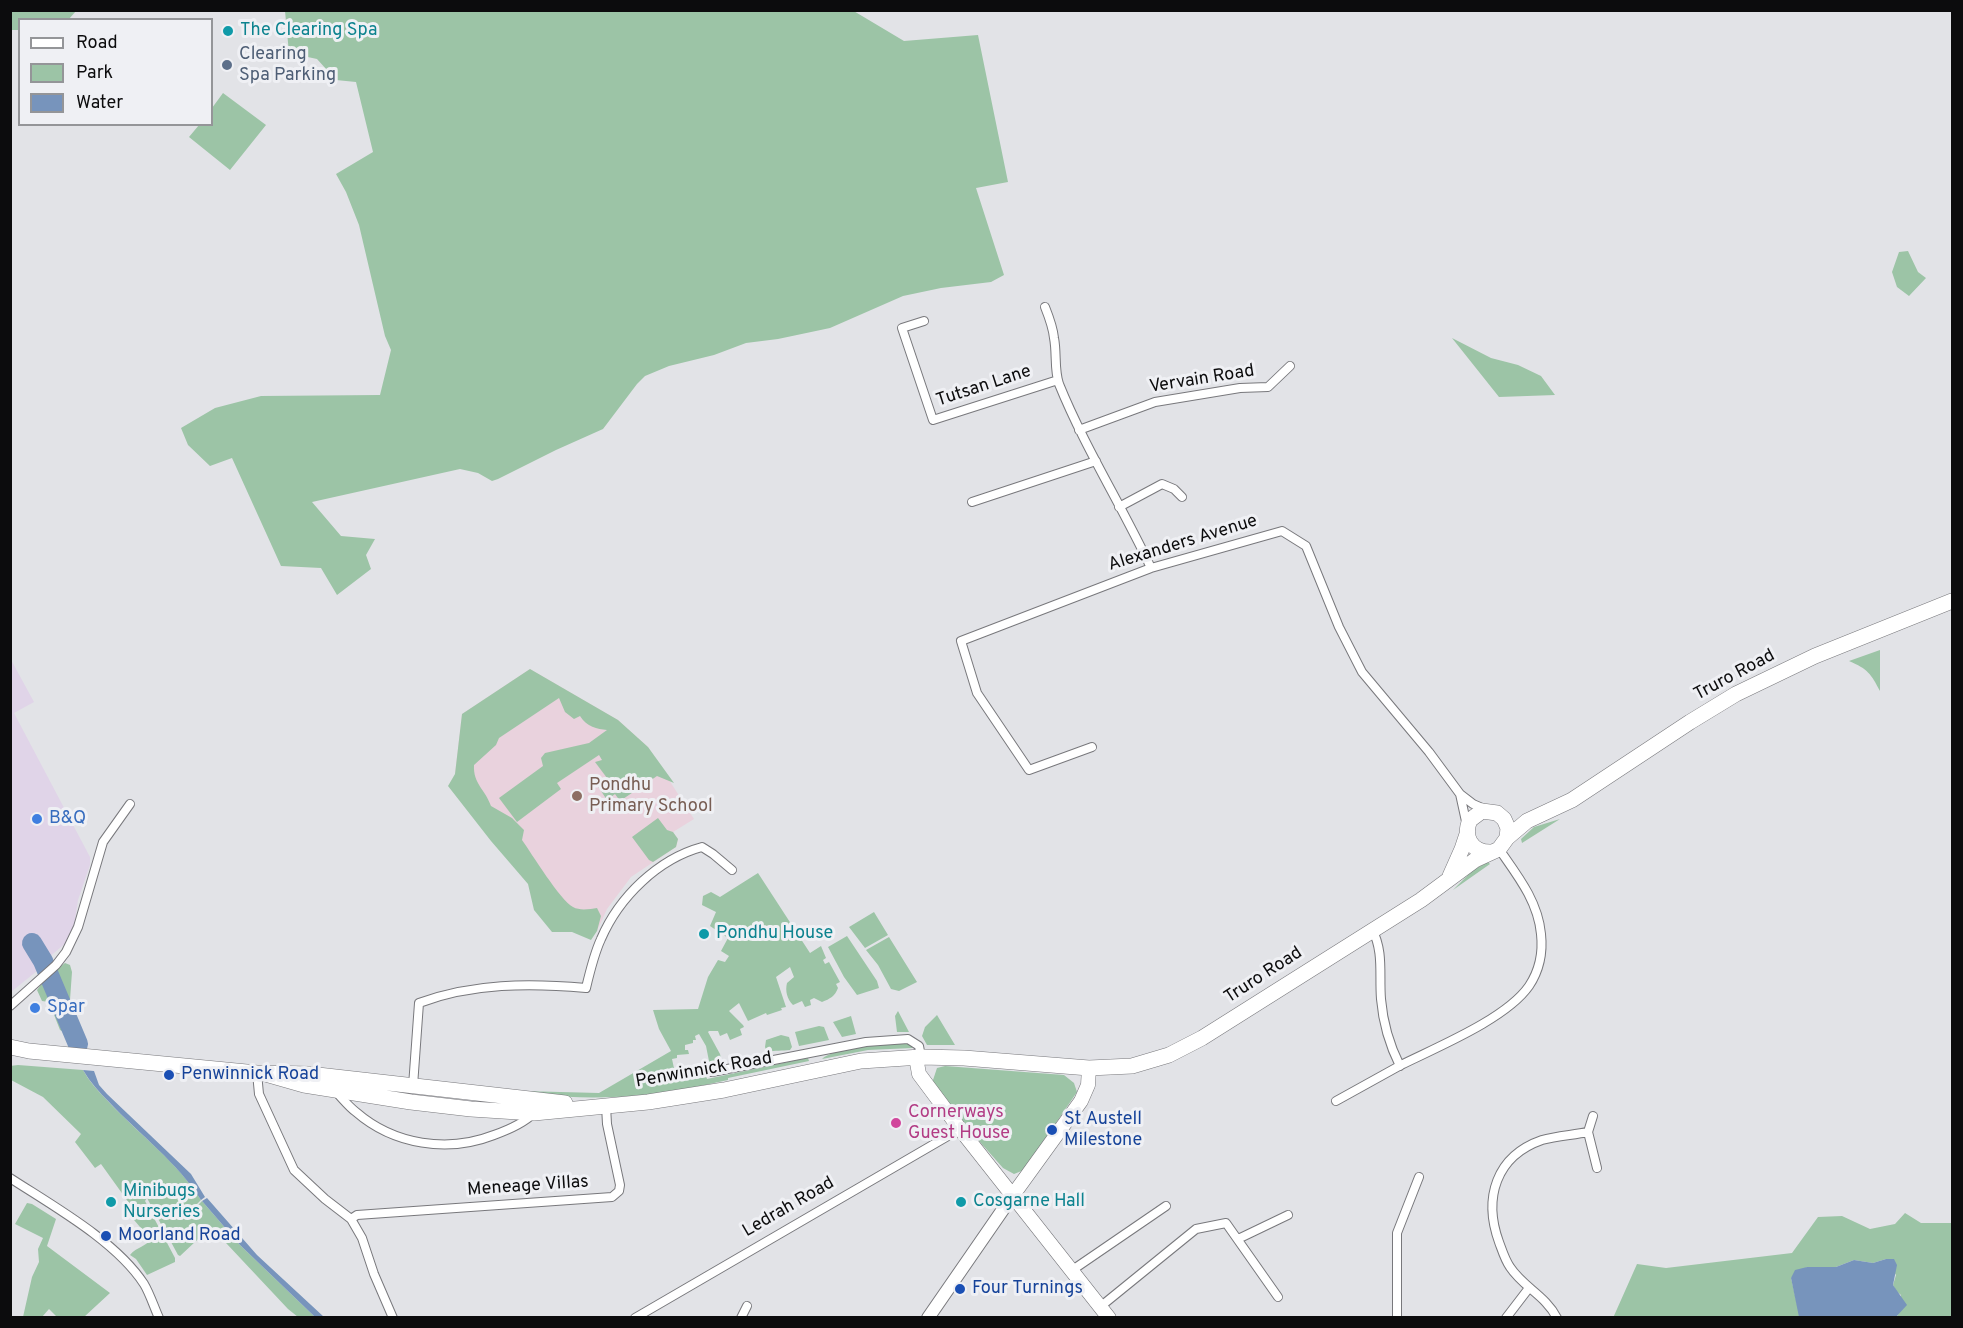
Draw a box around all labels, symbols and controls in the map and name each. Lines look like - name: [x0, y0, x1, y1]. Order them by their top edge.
- legend: [18, 18, 213, 126]
- place label: The Clearing Spa: [240, 20, 377, 42]
- marker: The Clearing Spa: [221, 24, 235, 38]
- text: Road: [76, 32, 118, 55]
- place label: Clearing Spa Parking: [239, 44, 336, 86]
- marker: Clearing Spa Parking: [220, 58, 234, 72]
- text: Park: [76, 62, 113, 85]
- text: Water: [76, 92, 123, 115]
- street label: Tutsan Lane: [934, 361, 1034, 413]
- street label: Vervain Road: [1148, 361, 1256, 399]
- street label: Alexanders Avenue: [1106, 511, 1260, 577]
- street label: Truro Road: [1691, 646, 1779, 706]
- place label: Pondhu Primary School: [589, 775, 713, 818]
- marker: Pondhu Primary School: [570, 789, 584, 803]
- place label: B&Q: [49, 808, 86, 830]
- marker: B&Q: [30, 812, 44, 826]
- place label: Pondhu House: [716, 923, 833, 945]
- marker: Pondhu House: [697, 927, 711, 941]
- street label: Truro Road: [1221, 943, 1307, 1009]
- place label: Spar: [47, 997, 85, 1019]
- marker: Spar: [28, 1001, 42, 1015]
- street label: Penwinnick Road: [634, 1048, 774, 1094]
- place label: Penwinnick Road: [181, 1064, 319, 1086]
- marker: Penwinnick Road: [162, 1068, 176, 1082]
- place label: Cornerways Guest House: [908, 1102, 1010, 1144]
- place label: St Austell Milestone: [1064, 1109, 1142, 1152]
- marker: Cornerways Guest House: [889, 1116, 903, 1130]
- marker: St Austell Milestone: [1045, 1123, 1059, 1137]
- street label: Meneage Villas: [467, 1172, 589, 1202]
- street label: Ledrah Road: [739, 1173, 839, 1243]
- place label: Minibugs Nurseries: [123, 1181, 200, 1224]
- place label: Cosgarne Hall: [973, 1191, 1085, 1213]
- marker: Minibugs Nurseries: [104, 1195, 118, 1209]
- marker: Cosgarne Hall: [954, 1195, 968, 1209]
- place label: Moorland Road: [118, 1225, 241, 1247]
- marker: Moorland Road: [99, 1229, 113, 1243]
- place label: Four Turnings: [972, 1278, 1083, 1300]
- marker: Four Turnings: [953, 1282, 967, 1296]

